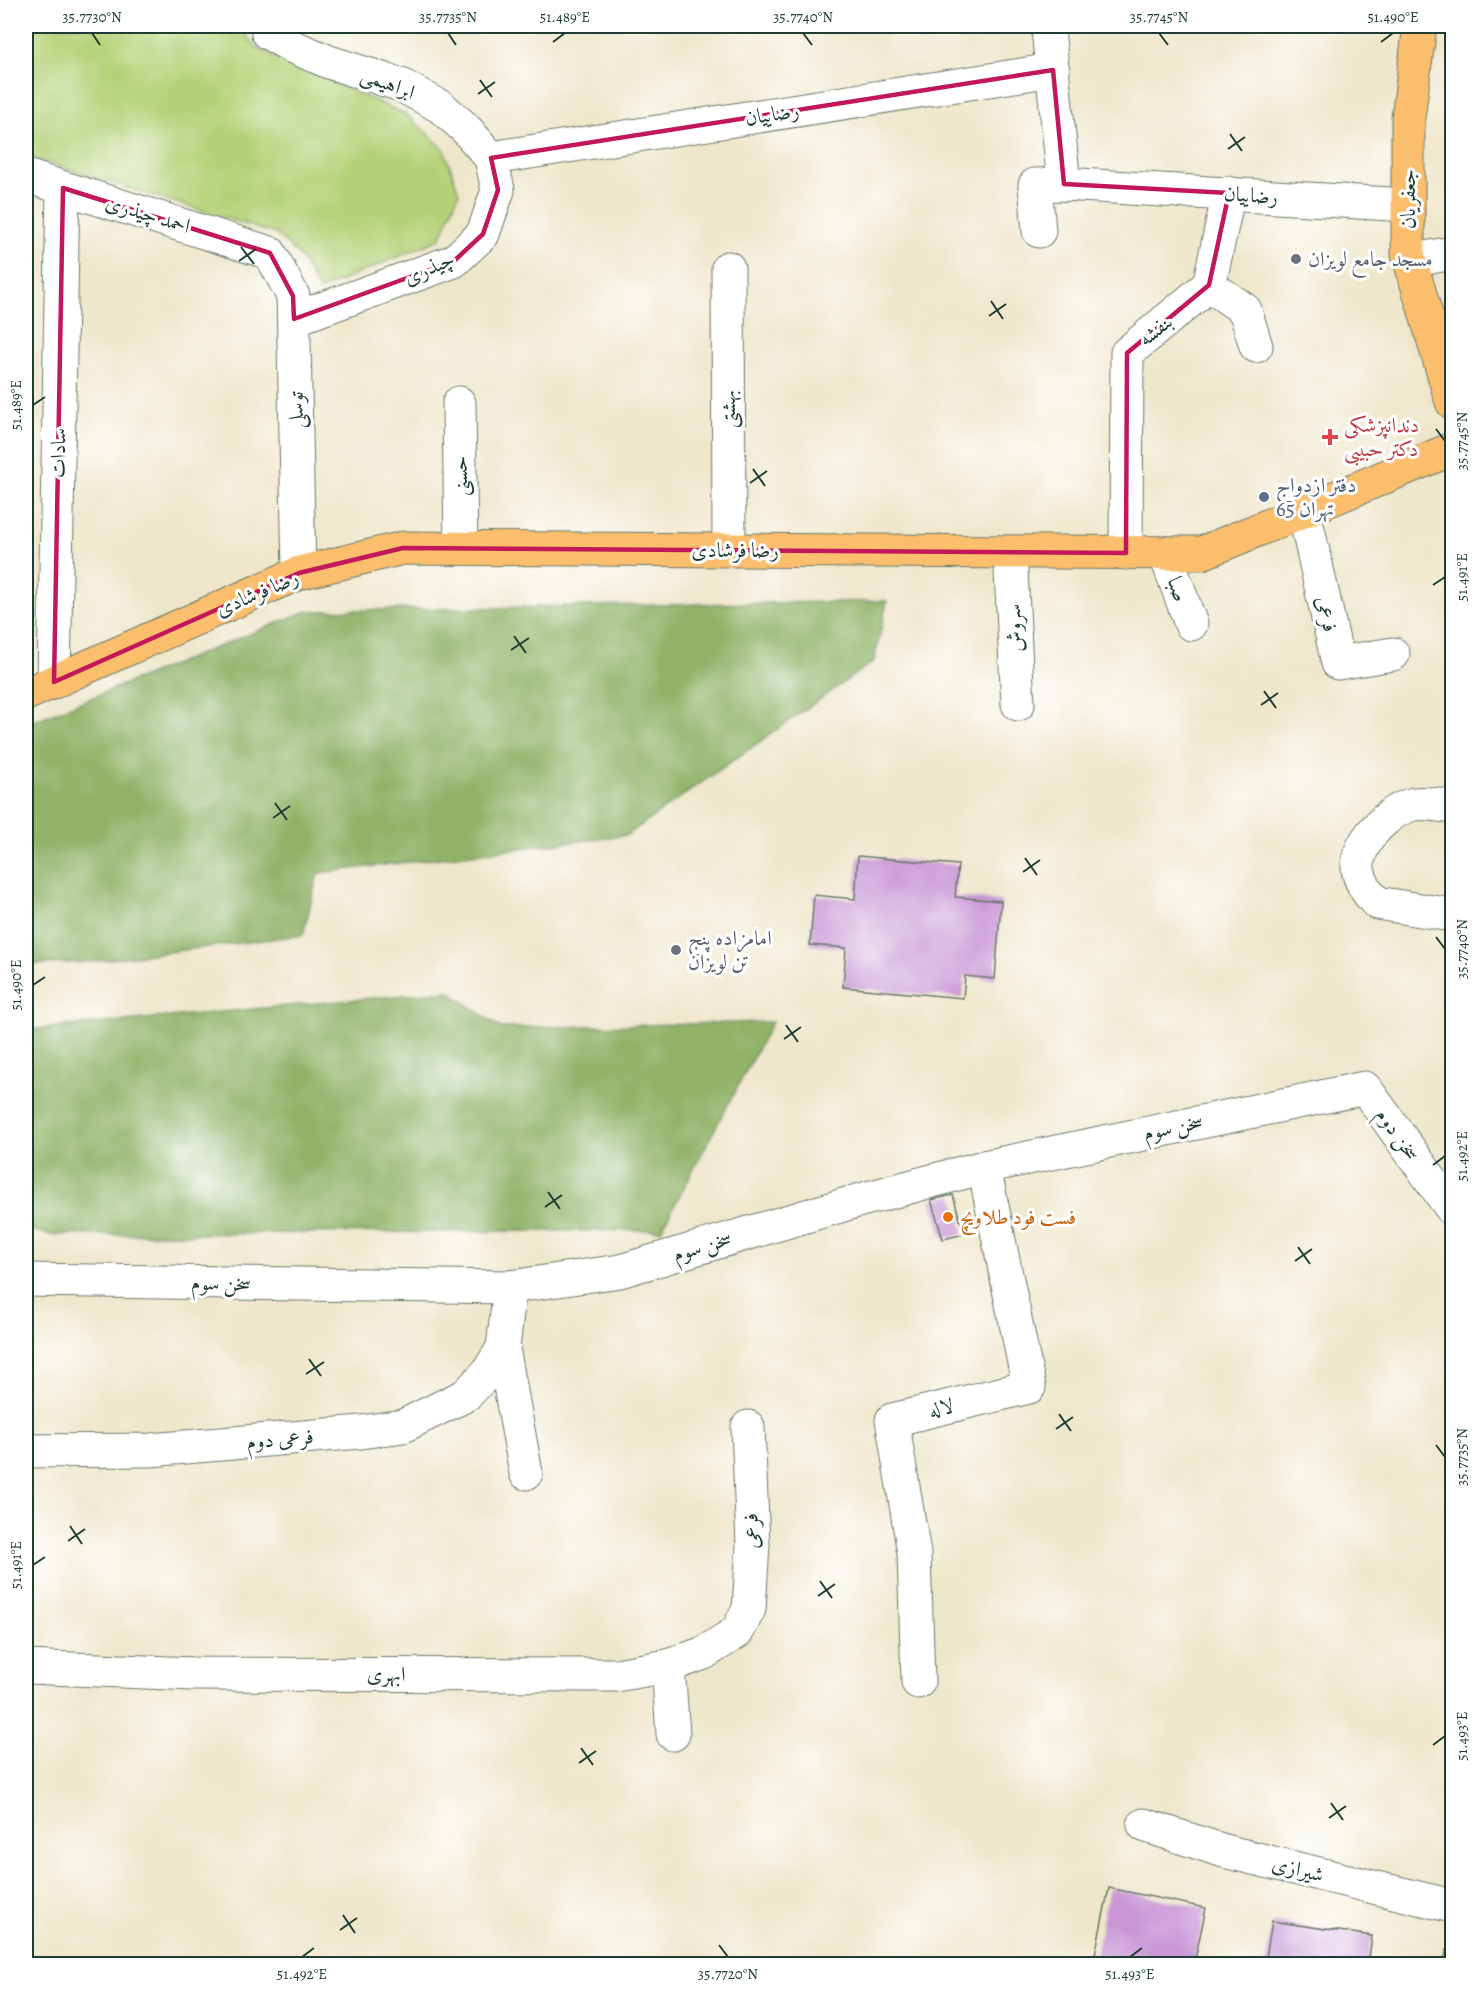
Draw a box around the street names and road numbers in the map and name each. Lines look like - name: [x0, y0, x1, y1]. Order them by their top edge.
- street label: ابراهیمی: [357, 60, 419, 106]
- street label: رضاییان: [743, 96, 801, 132]
- street label: جعفریان: [1394, 169, 1422, 229]
- street label: رضاییان: [1223, 179, 1279, 211]
- street label: احمد چیذری: [102, 188, 194, 240]
- street label: چیذری: [399, 244, 459, 292]
- street label: بنفشه: [1132, 308, 1178, 352]
- street label: توسلی: [282, 390, 312, 429]
- street label: بهشتی: [714, 390, 743, 428]
- street label: سادات: [44, 428, 72, 478]
- street label: حسنی: [446, 455, 475, 497]
- street label: رضا فرشادی: [691, 536, 779, 564]
- street label: رضا فرشادی: [211, 563, 303, 623]
- street label: صبا: [1161, 573, 1195, 605]
- street label: فرعی: [1309, 593, 1345, 635]
- street label: سروش: [999, 603, 1029, 653]
- street label: سخن دوم: [1366, 1102, 1427, 1168]
- street label: سخن سوم: [1141, 1107, 1206, 1151]
- street label: سخن سوم: [669, 1224, 736, 1272]
- street label: سخن سوم: [190, 1268, 251, 1302]
- street label: لاله: [926, 1391, 956, 1425]
- street label: فرعی دوم: [245, 1422, 315, 1460]
- street label: فرعی: [736, 1513, 766, 1549]
- street label: ابهری: [367, 1660, 405, 1688]
- street label: شیرازی: [1269, 1849, 1327, 1889]

